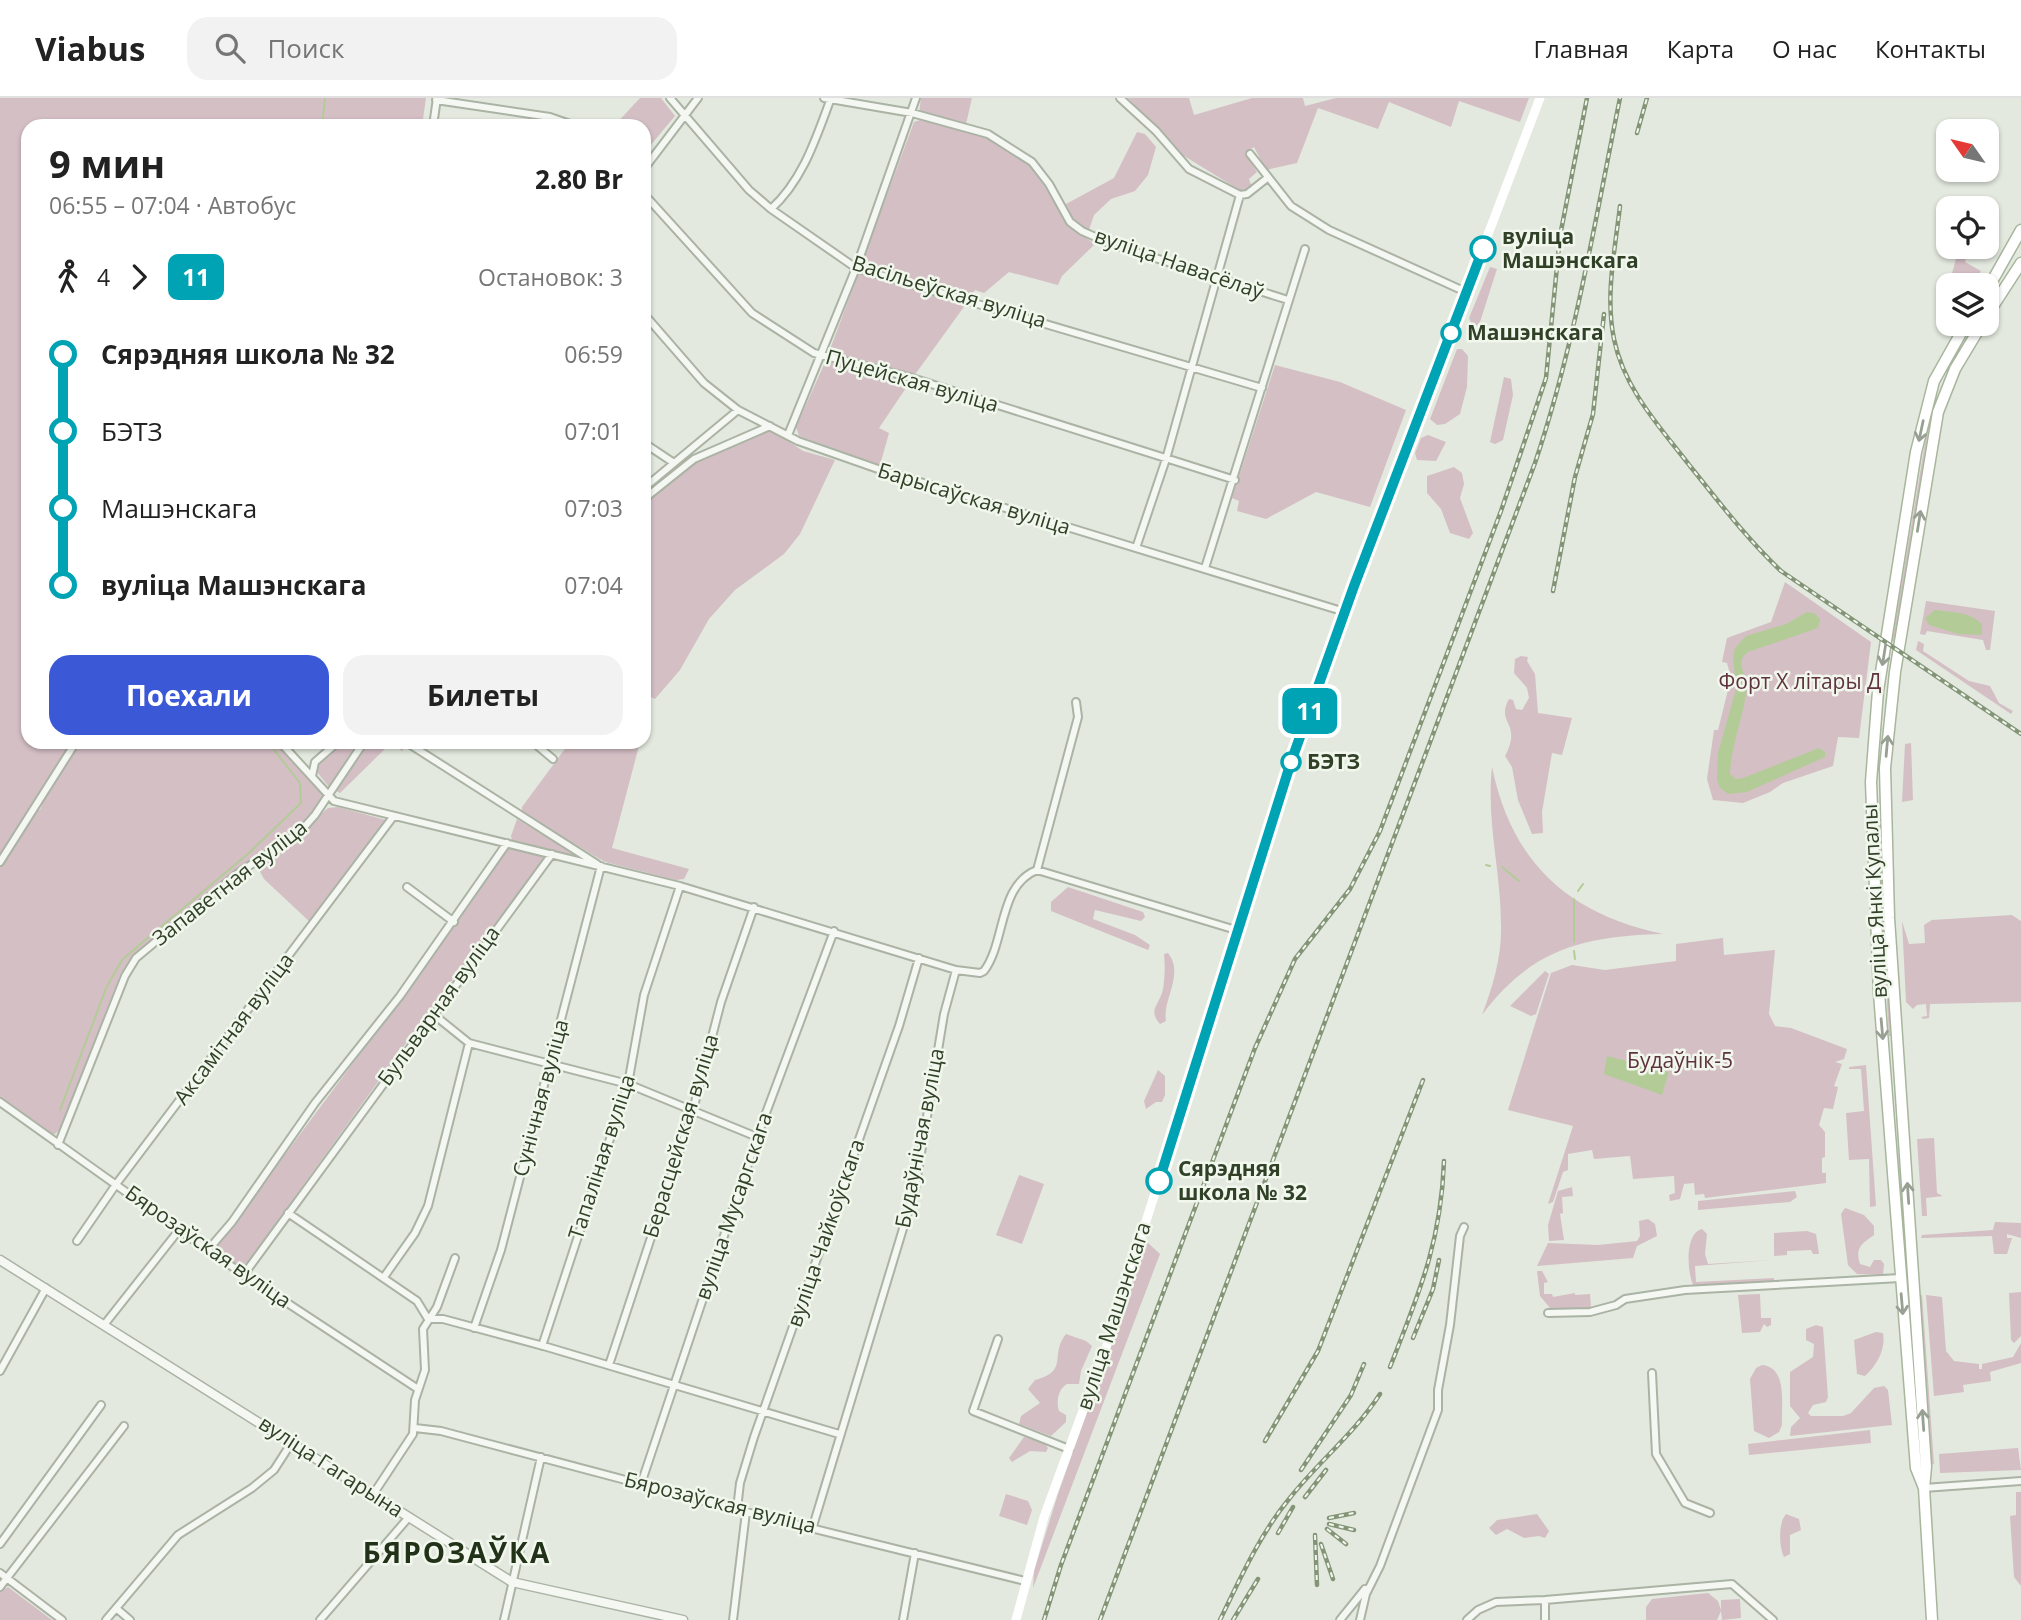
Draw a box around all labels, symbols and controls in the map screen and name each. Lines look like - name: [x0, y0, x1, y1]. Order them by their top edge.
- search box: [187, 17, 677, 80]
- text: Viabus: [35, 26, 145, 71]
- icon: search: [211, 29, 249, 67]
- text: Поиск: [267, 30, 344, 66]
- text: Главная: [1534, 32, 1629, 65]
- text: Карта: [1667, 32, 1734, 65]
- text: О нас: [1772, 32, 1837, 65]
- text: Контакты: [1875, 32, 1986, 65]
- north arrow: [1936, 119, 1998, 182]
- map controls: [1936, 119, 1999, 336]
- text: 9 мин: [49, 137, 165, 189]
- text: 2.80 Br: [535, 161, 623, 197]
- text: 06:55 – 07:04 · Автобус: [49, 189, 296, 221]
- button: locate: [1936, 196, 1999, 259]
- street label: вуліца Навасёлаў: [1091, 221, 1268, 305]
- place label: вуліца Машэнскага: [1502, 222, 1639, 274]
- marker: вуліца Машэнскага: [1470, 236, 1496, 262]
- street label: Васільеўская вуліца: [849, 248, 1050, 334]
- icon: walk: [49, 258, 87, 296]
- icon: forward: [120, 258, 158, 296]
- text: 11: [182, 260, 210, 293]
- text: 4: [97, 261, 110, 293]
- text: Остановок: 3: [478, 261, 623, 293]
- button: layers: [1936, 273, 1999, 336]
- place label: Машэнскага: [1467, 318, 1604, 346]
- marker: Машэнскага: [1441, 323, 1461, 343]
- text: Сярэдняя школа № 32: [101, 336, 395, 372]
- text: 06:59: [564, 338, 623, 370]
- street label: Пуцейская вуліца: [823, 342, 1002, 418]
- text: БЭТЗ: [101, 413, 163, 449]
- text: 07:01: [564, 415, 623, 447]
- one-way arrow: [1913, 419, 1927, 442]
- street label: Барысаўская вуліца: [875, 455, 1074, 541]
- text: Машэнскага: [101, 490, 257, 526]
- text: 07:03: [564, 492, 623, 524]
- one-way arrow: [1913, 510, 1926, 533]
- text: вуліца Машэнскага: [101, 567, 366, 603]
- text: 07:04: [564, 569, 623, 601]
- one-way arrow: [1877, 643, 1890, 666]
- button: Поехали: [49, 655, 329, 735]
- button: Билеты: [343, 655, 623, 735]
- park label: Форт X літары Д: [1719, 667, 1881, 695]
- line badge: 11: [1278, 688, 1342, 734]
- text: 11: [1296, 694, 1324, 727]
- one-way arrow: [1881, 735, 1894, 758]
- place label: БЭТЗ: [1307, 747, 1360, 775]
- marker: БЭТЗ: [1281, 752, 1301, 772]
- street label: вуліца Янкі Купалы: [1855, 803, 1893, 999]
- street label: Запаветная вуліца: [146, 813, 313, 951]
- street label: Бульварная вуліца: [371, 920, 506, 1091]
- street label: Аксамітная вуліца: [167, 947, 300, 1110]
- street label: Сунічная вуліца: [506, 1016, 575, 1180]
- one-way arrow: [1876, 1017, 1889, 1039]
- street label: Берасцейская вуліца: [636, 1030, 724, 1241]
- street label: Будаўнічая вуліца: [888, 1046, 950, 1230]
- park label: Будаўнік-5: [1627, 1046, 1733, 1074]
- street label: Тапаліная вуліца: [561, 1071, 641, 1243]
- street label: вуліца Мусаргскага: [688, 1108, 778, 1303]
- street label: вуліца Чайкоўскага: [780, 1135, 870, 1330]
- place label: Сярэдняя школа № 32: [1178, 1154, 1307, 1206]
- marker: Сярэдняя школа № 32: [1146, 1168, 1172, 1194]
- street label: Бярозаўская вуліца: [120, 1178, 297, 1314]
- one-way arrow: [1901, 1182, 1914, 1205]
- street label: вуліца Машэнскага: [1069, 1218, 1157, 1413]
- one-way arrow: [1896, 1293, 1909, 1315]
- street label: вуліца Гагарына: [254, 1409, 409, 1523]
- one-way arrow: [1916, 1409, 1929, 1432]
- street label: Бярозаўская вуліца: [621, 1465, 819, 1539]
- district label: БЯРОЗАЎКА: [363, 1533, 551, 1571]

